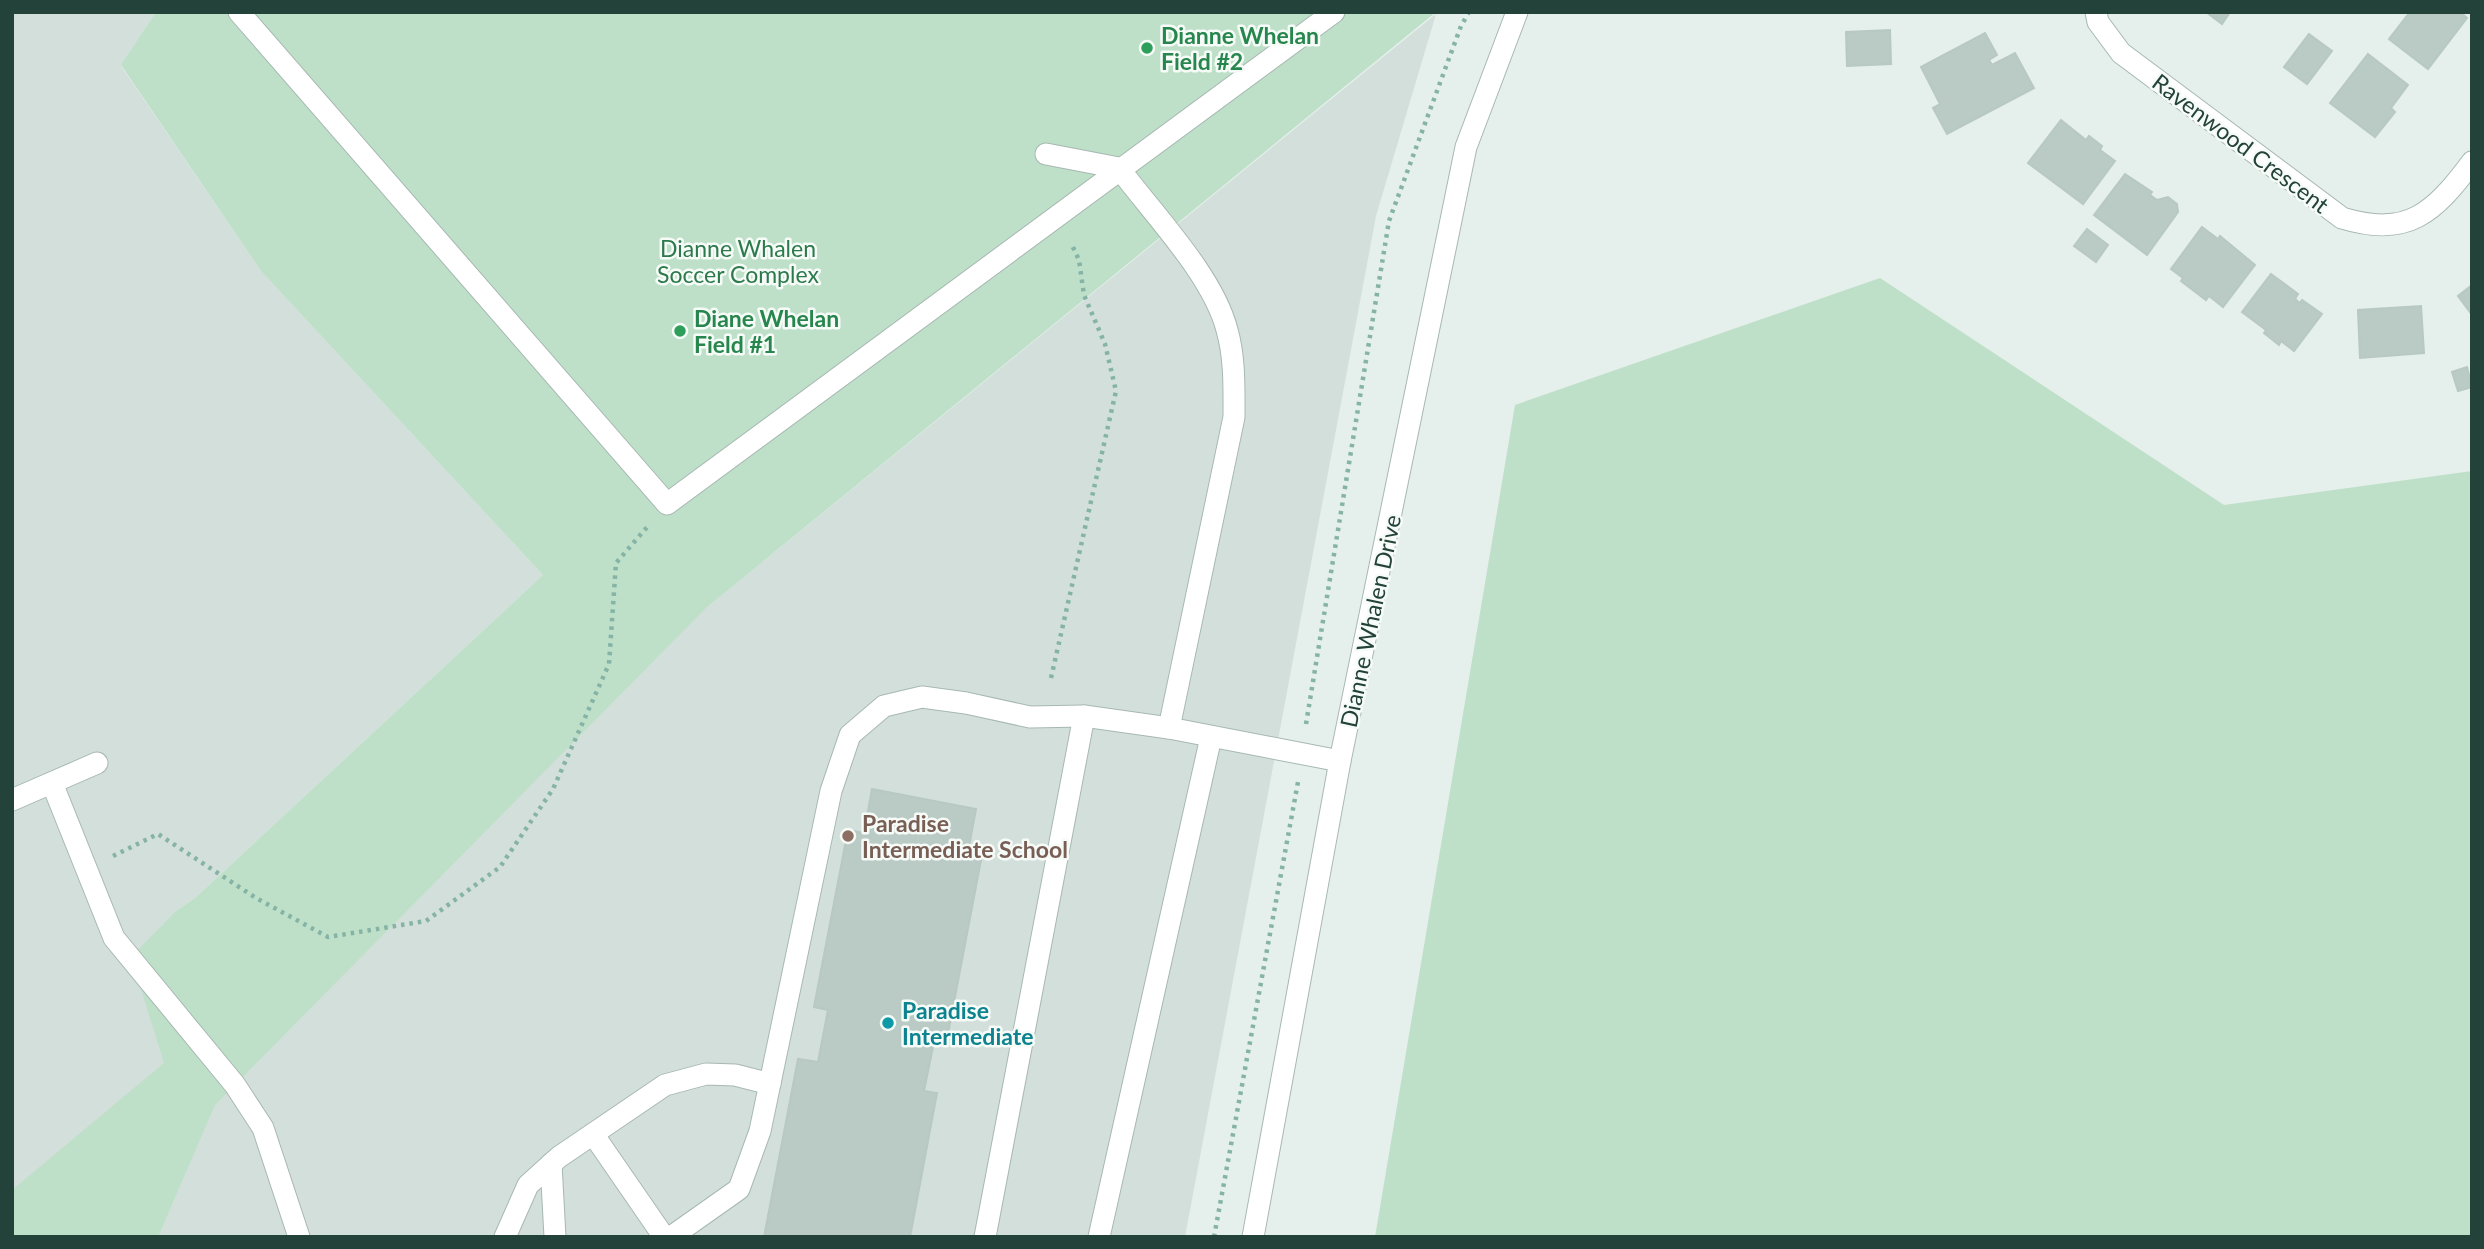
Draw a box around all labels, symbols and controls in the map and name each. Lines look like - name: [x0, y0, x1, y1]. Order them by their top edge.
- place label: Dianne Whelan Field #2: [1161, 21, 1319, 75]
- marker: Dianne Whelan Field #2: [1139, 40, 1155, 56]
- street label: Ravenwood Crescent: [2147, 67, 2335, 219]
- park label: Dianne Whalen Soccer Complex: [657, 234, 819, 288]
- place label: Diane Whelan Field #1: [694, 304, 839, 358]
- marker: Diane Whelan Field #1: [672, 323, 688, 339]
- street label: Dianne Whalen Drive: [1334, 512, 1406, 730]
- place label: Paradise Intermediate School: [862, 809, 1068, 863]
- marker: Paradise Intermediate School: [840, 828, 856, 844]
- place label: Paradise Intermediate: [902, 996, 1033, 1050]
- marker: Paradise Intermediate: [880, 1015, 896, 1031]

